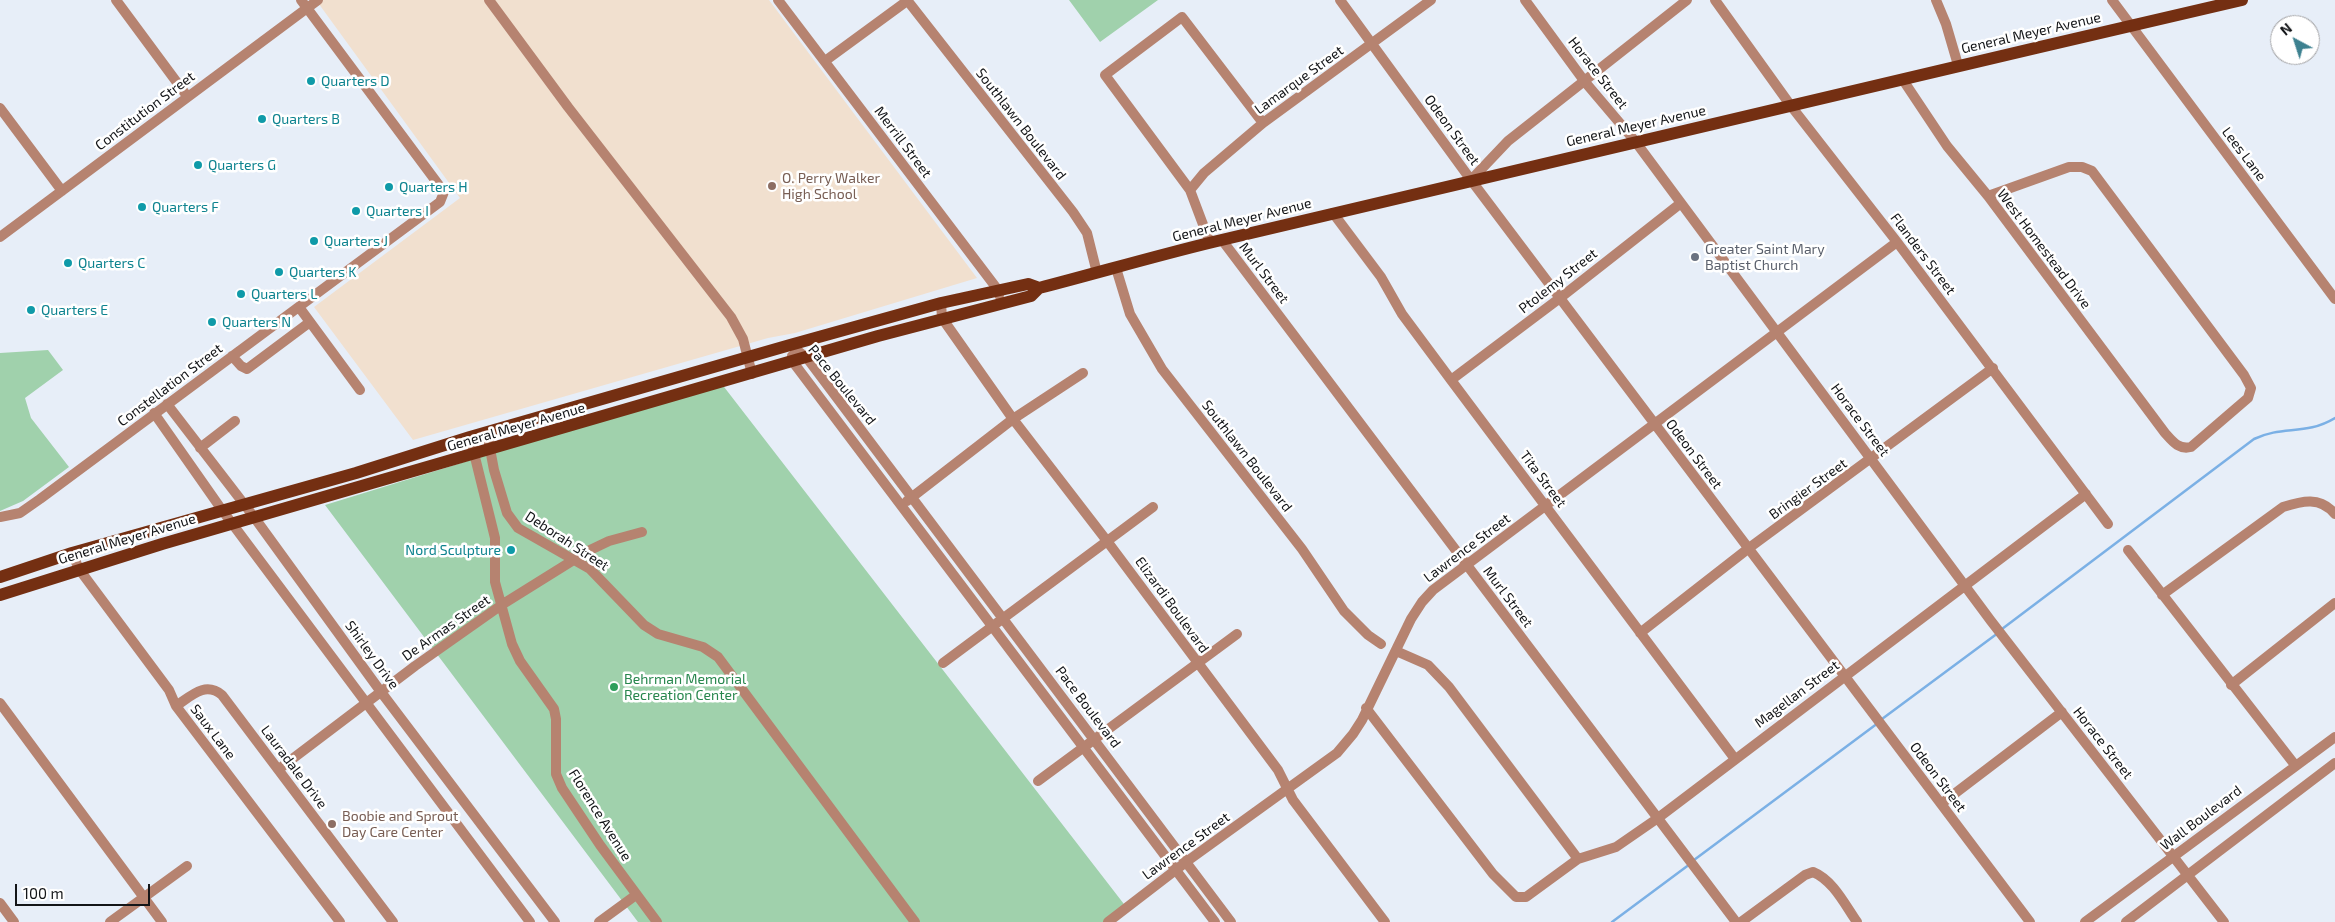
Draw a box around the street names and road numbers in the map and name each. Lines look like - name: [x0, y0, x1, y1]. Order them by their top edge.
- street label: General Meyer Avenue: [1960, 9, 2102, 57]
- street label: Horace Street: [1565, 34, 1631, 112]
- street label: Lamarque Street: [1251, 42, 1347, 118]
- street label: Southlawn Boulevard: [972, 65, 1070, 183]
- street label: Constitution Street: [92, 68, 198, 154]
- street label: Odeon Street: [1421, 91, 1483, 169]
- street label: General Meyer Avenue: [1565, 102, 1707, 150]
- street label: Merrill Street: [871, 103, 935, 181]
- street label: Lees Lane: [2218, 124, 2270, 184]
- street label: West Homestead Drive: [1994, 186, 2094, 312]
- street label: General Meyer Avenue: [1171, 195, 1313, 245]
- street label: Flanders Street: [1887, 210, 1959, 298]
- street label: Murl Street: [1236, 239, 1292, 307]
- street label: Ptolemy Street: [1515, 245, 1601, 317]
- street label: Constellation Street: [114, 340, 226, 430]
- street label: Pace Boulevard: [805, 342, 879, 428]
- street label: Horace Street: [1827, 380, 1893, 460]
- street label: Southlawn Boulevard: [1198, 397, 1296, 515]
- street label: General Meyer Avenue: [445, 399, 587, 455]
- street label: Odeon Street: [1662, 416, 1726, 492]
- street label: Tita Street: [1516, 447, 1570, 511]
- street label: Bringier Street: [1766, 455, 1850, 523]
- street label: Deborah Street: [522, 508, 612, 574]
- street label: General Meyer Avenue: [56, 510, 198, 568]
- street label: Lawrence Street: [1421, 510, 1513, 586]
- street label: Elizardi Boulevard: [1131, 553, 1213, 657]
- street label: Murl Street: [1480, 563, 1536, 631]
- street label: De Armas Street: [399, 591, 493, 665]
- street label: Shirley Drive: [342, 618, 402, 692]
- street label: Magellan Street: [1751, 657, 1843, 731]
- street label: Pace Boulevard: [1052, 663, 1124, 751]
- street label: Saux Lane: [187, 701, 239, 763]
- street label: Horace Street: [2070, 704, 2136, 782]
- street label: Lauradale Drive: [257, 722, 331, 812]
- street label: Odeon Street: [1906, 739, 1970, 815]
- street label: Florence Avenue: [565, 766, 635, 864]
- street label: Wall Boulevard: [2157, 782, 2245, 854]
- street label: Lawrence Street: [1139, 809, 1233, 883]

